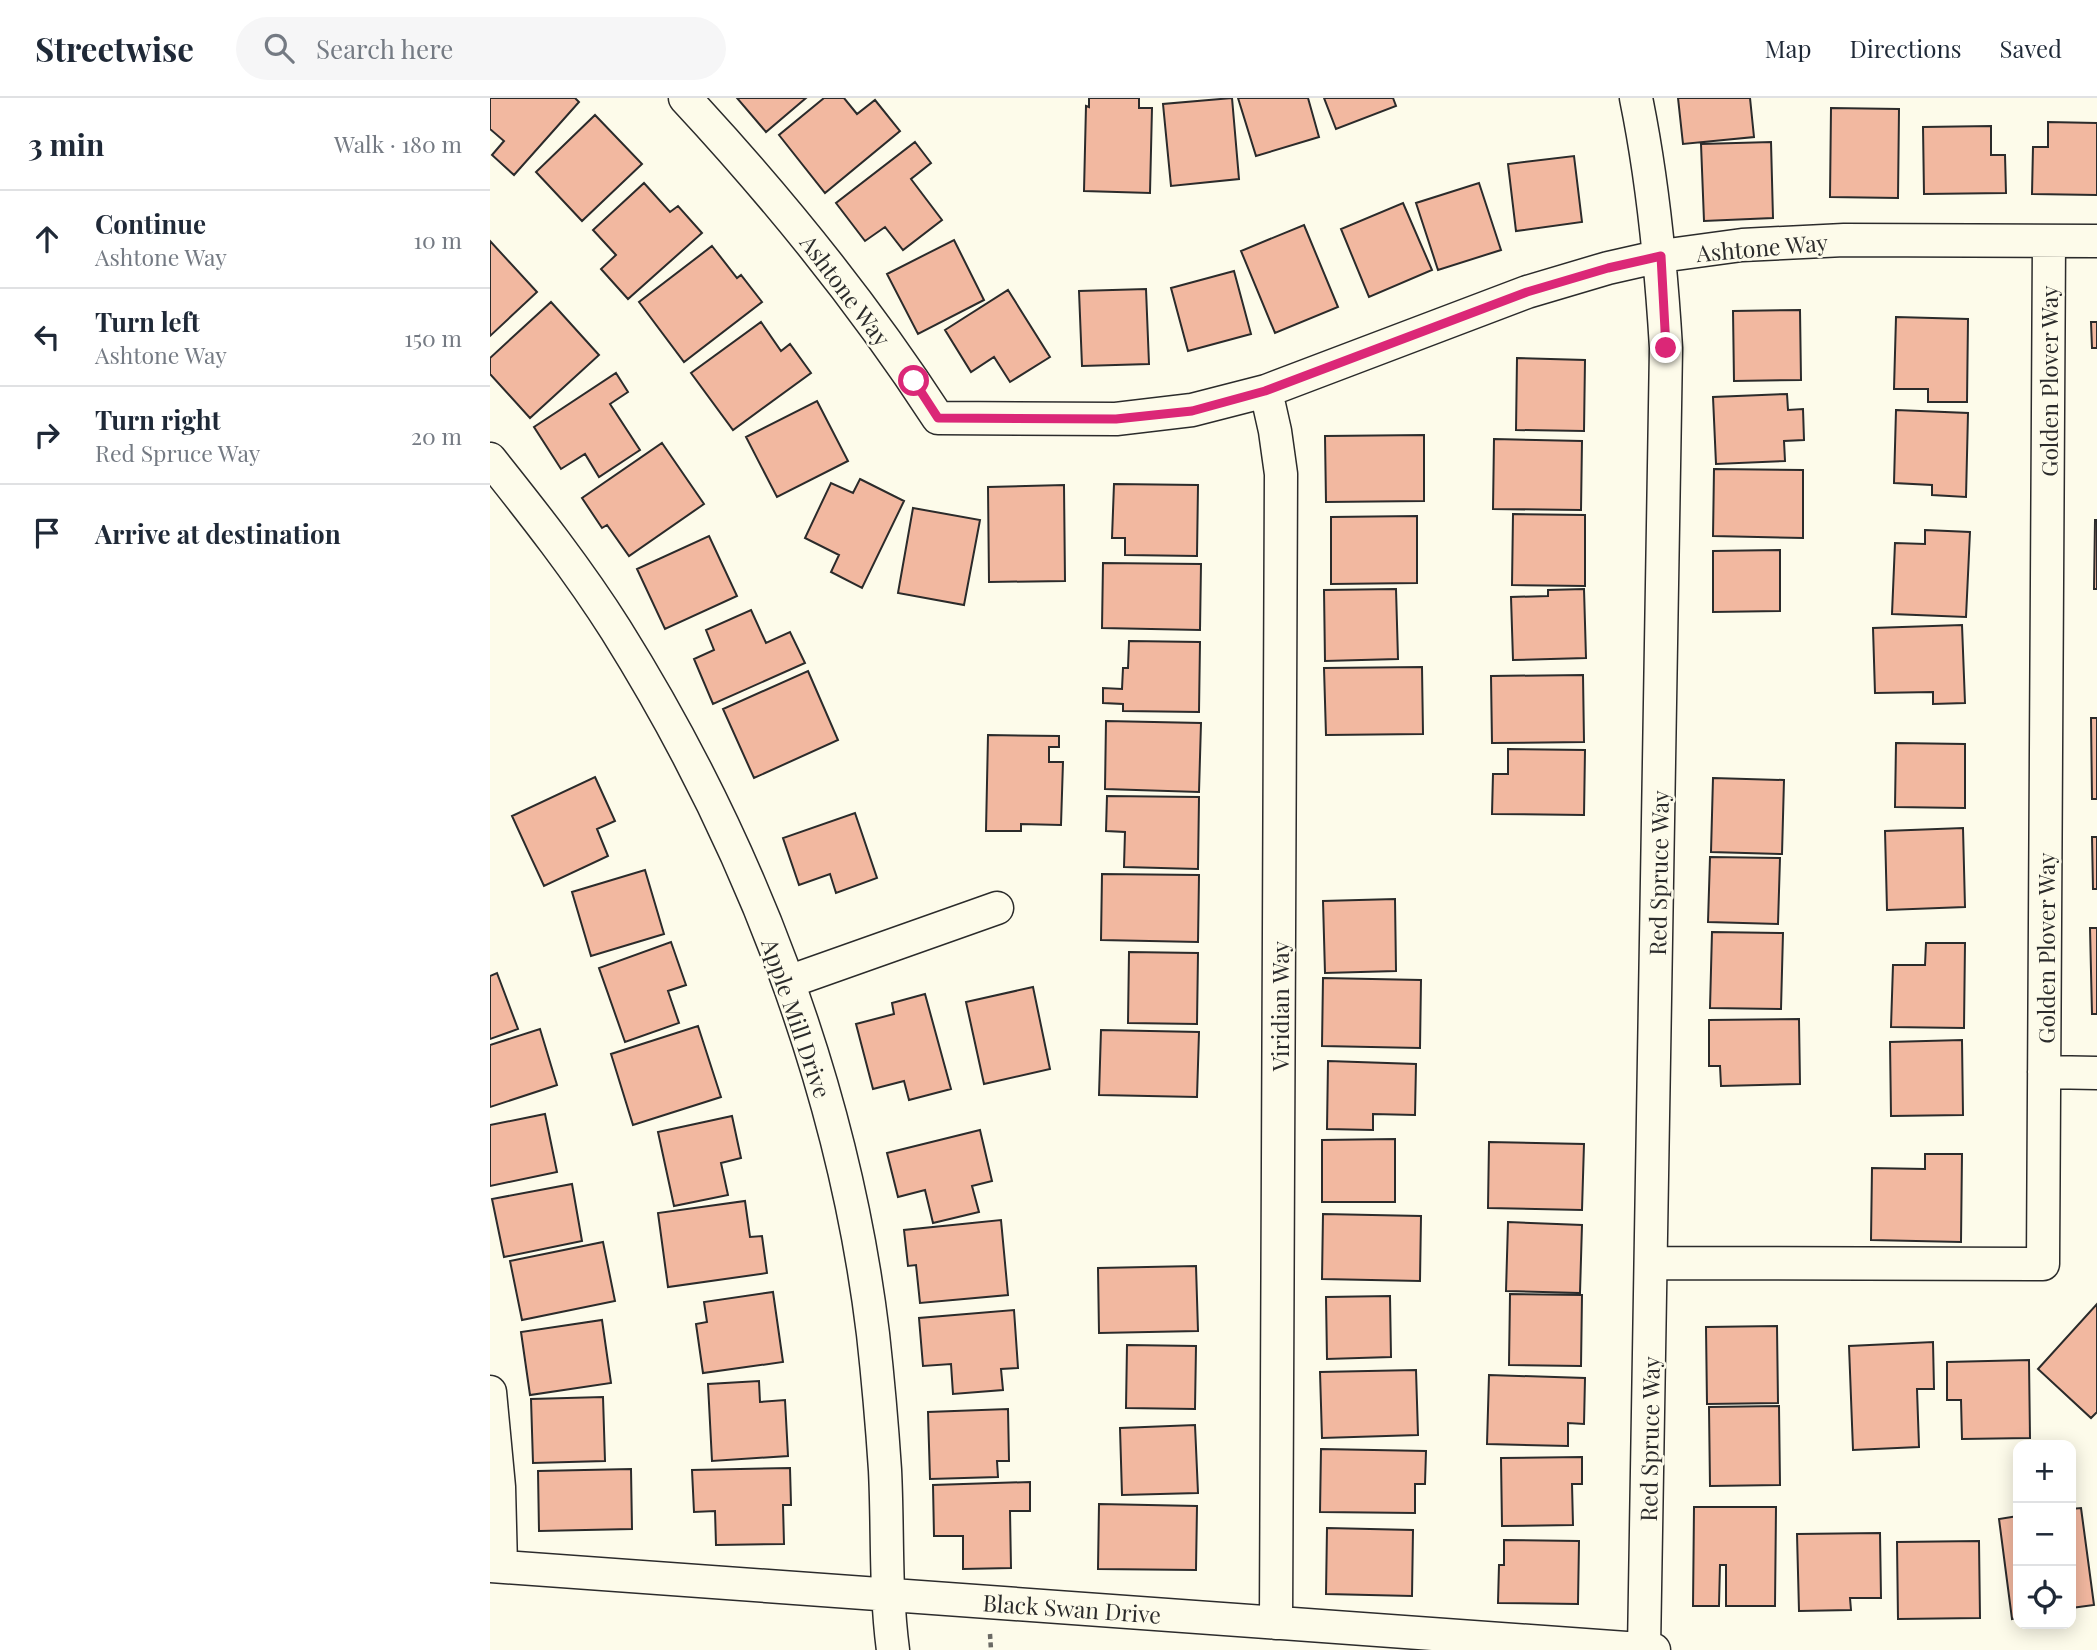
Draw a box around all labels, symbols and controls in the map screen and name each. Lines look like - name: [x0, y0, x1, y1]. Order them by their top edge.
- search box: [236, 17, 726, 80]
- text: Streetwise: [35, 26, 194, 70]
- icon: search: [260, 29, 298, 67]
- text: Search here: [316, 31, 453, 66]
- text: Map: [1765, 32, 1811, 64]
- text: Directions: [1849, 32, 1962, 64]
- text: Saved: [2000, 32, 2062, 64]
- text: 3 min: [28, 124, 104, 164]
- text: Walk · 180 m: [334, 128, 462, 159]
- text: Continue: [95, 206, 206, 241]
- icon: ahead: [28, 220, 66, 258]
- text: 10 m: [414, 224, 462, 255]
- street label: Ashtone Way: [1694, 226, 1829, 268]
- street label: Ashtone Way: [793, 227, 898, 352]
- text: Ashtone Way: [95, 241, 227, 272]
- street label: Golden Plover Way: [2033, 285, 2064, 477]
- text: Turn left: [95, 304, 200, 339]
- icon: left: [28, 318, 66, 356]
- text: 150 m: [404, 322, 462, 353]
- route end: [1650, 332, 1681, 363]
- text: Ashtone Way: [95, 339, 227, 370]
- route start: [898, 365, 929, 396]
- text: Turn right: [95, 402, 221, 437]
- icon: right: [28, 416, 66, 454]
- text: 20 m: [411, 420, 462, 451]
- text: Red Spruce Way: [95, 437, 260, 468]
- icon: arrive: [28, 514, 66, 552]
- text: Arrive at destination: [95, 516, 341, 551]
- street label: Red Spruce Way: [1641, 790, 1675, 956]
- street label: Golden Plover Way: [2030, 852, 2061, 1044]
- street label: Apple Mill Drive: [755, 933, 839, 1102]
- street label: Viridian Way: [1264, 940, 1295, 1072]
- street label: Red Spruce Way: [1632, 1356, 1666, 1522]
- map controls: [2013, 1440, 2076, 1629]
- button: +: [2013, 1440, 2076, 1503]
- button: −: [2013, 1503, 2076, 1566]
- button: locate: [2013, 1566, 2076, 1629]
- street label: Black Swan Drive: [982, 1586, 1162, 1630]

